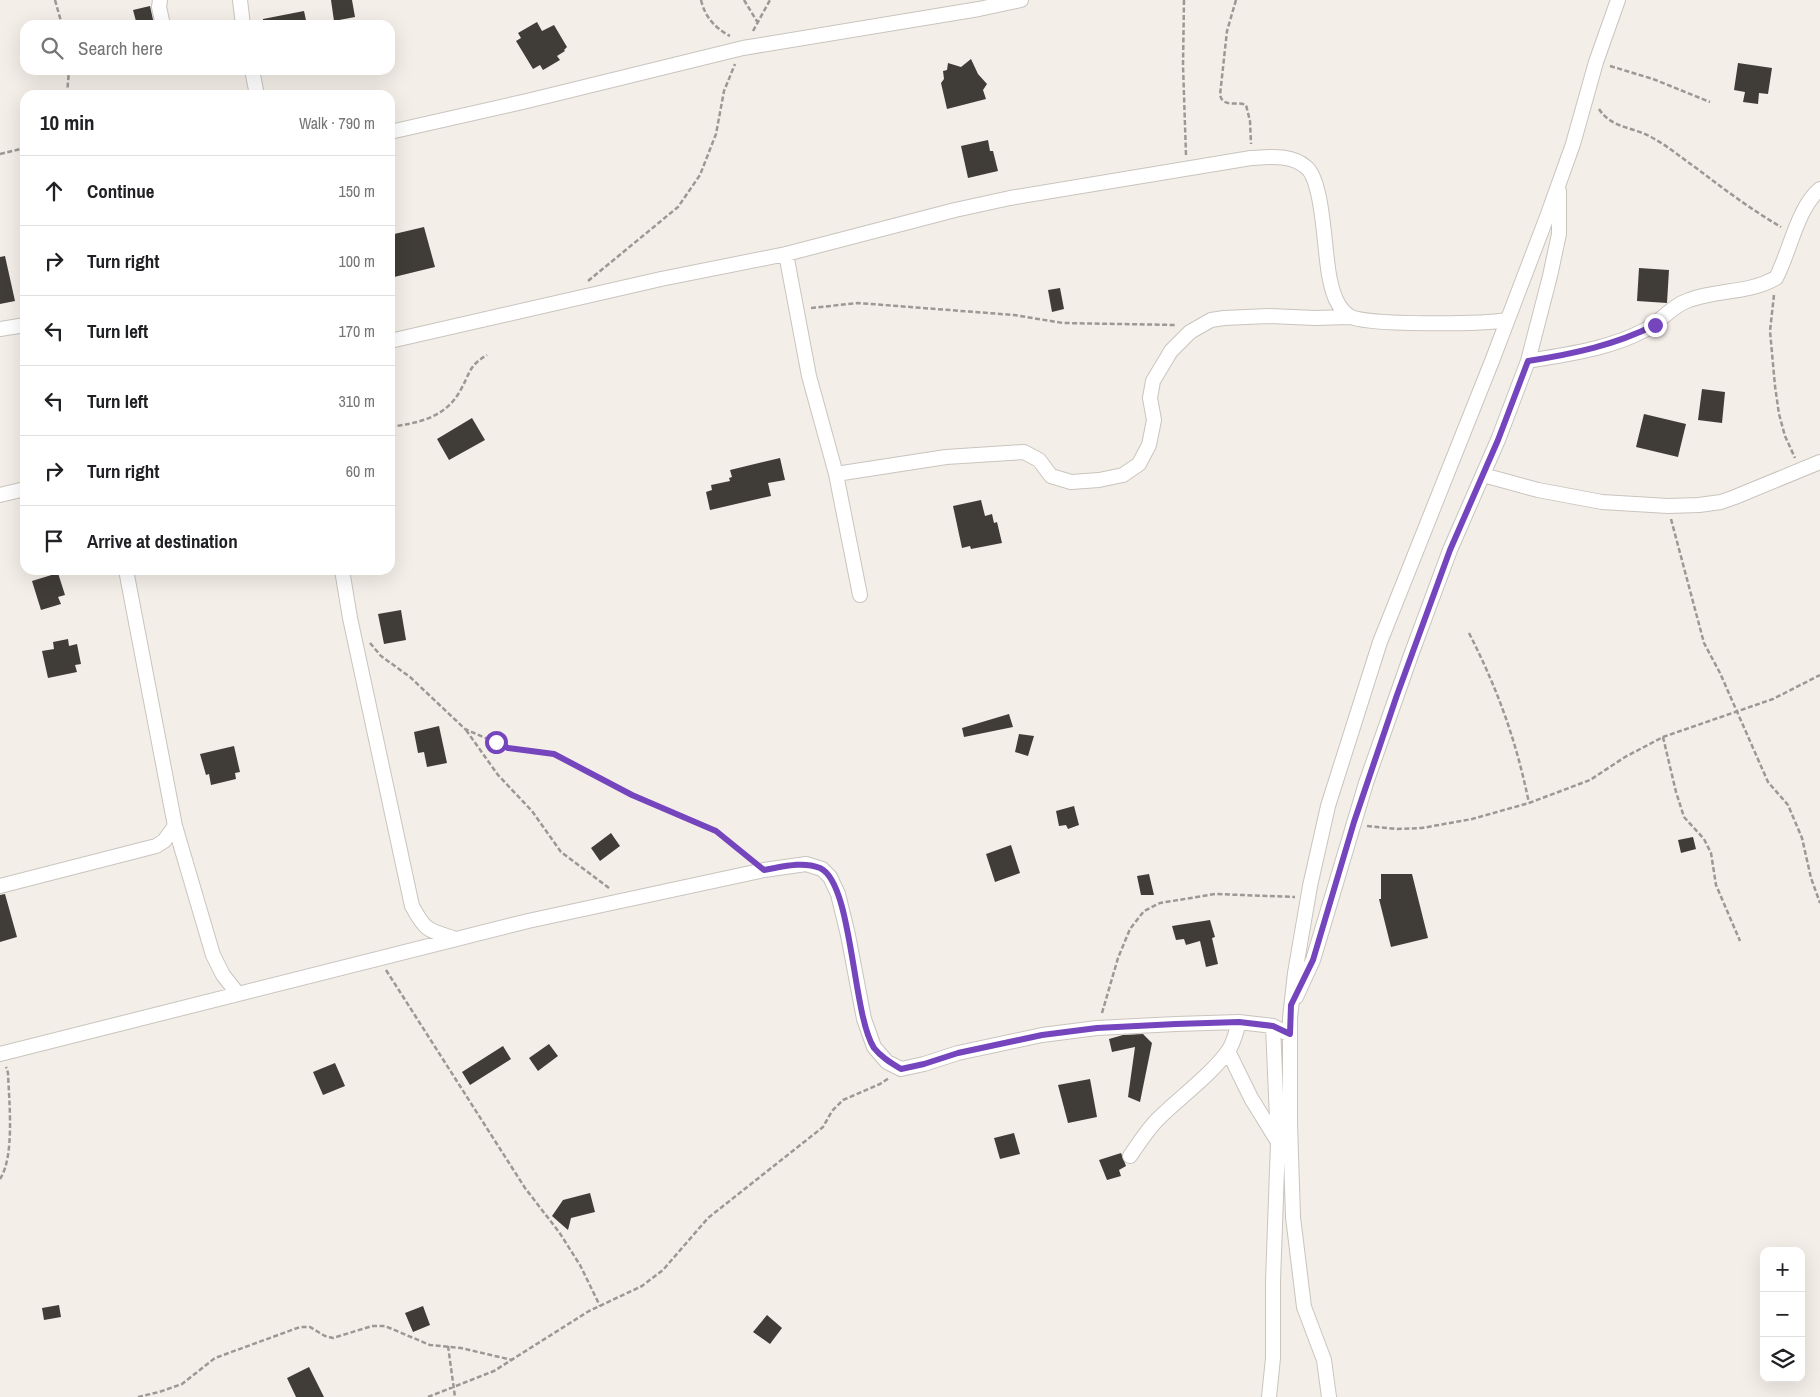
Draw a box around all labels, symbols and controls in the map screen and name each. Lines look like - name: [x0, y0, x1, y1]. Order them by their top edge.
- search box: [20, 20, 395, 75]
- icon: search: [38, 34, 66, 62]
- text: Search here: [78, 35, 163, 61]
- text: 10 min: [40, 108, 95, 137]
- text: Walk · 790 m: [299, 112, 375, 134]
- icon: ahead: [40, 177, 68, 205]
- text: Continue: [87, 178, 155, 204]
- text: 150 m: [339, 180, 375, 202]
- icon: right: [40, 247, 68, 275]
- text: Turn right: [87, 248, 159, 274]
- text: 100 m: [339, 250, 375, 272]
- route end: [1644, 314, 1667, 337]
- icon: left: [40, 317, 68, 345]
- text: Turn left: [87, 318, 148, 344]
- text: 170 m: [339, 320, 375, 342]
- icon: left: [40, 387, 68, 415]
- text: Turn left: [87, 388, 148, 414]
- text: 310 m: [339, 390, 375, 412]
- icon: right: [40, 457, 68, 485]
- text: Turn right: [87, 458, 159, 484]
- text: 60 m: [346, 460, 375, 482]
- icon: arrive: [40, 527, 68, 555]
- text: Arrive at destination: [87, 528, 238, 554]
- route start: [485, 731, 508, 754]
- map controls: [1760, 1247, 1805, 1382]
- button: +: [1760, 1247, 1805, 1292]
- button: −: [1760, 1292, 1805, 1337]
- button: layers: [1760, 1337, 1805, 1382]

